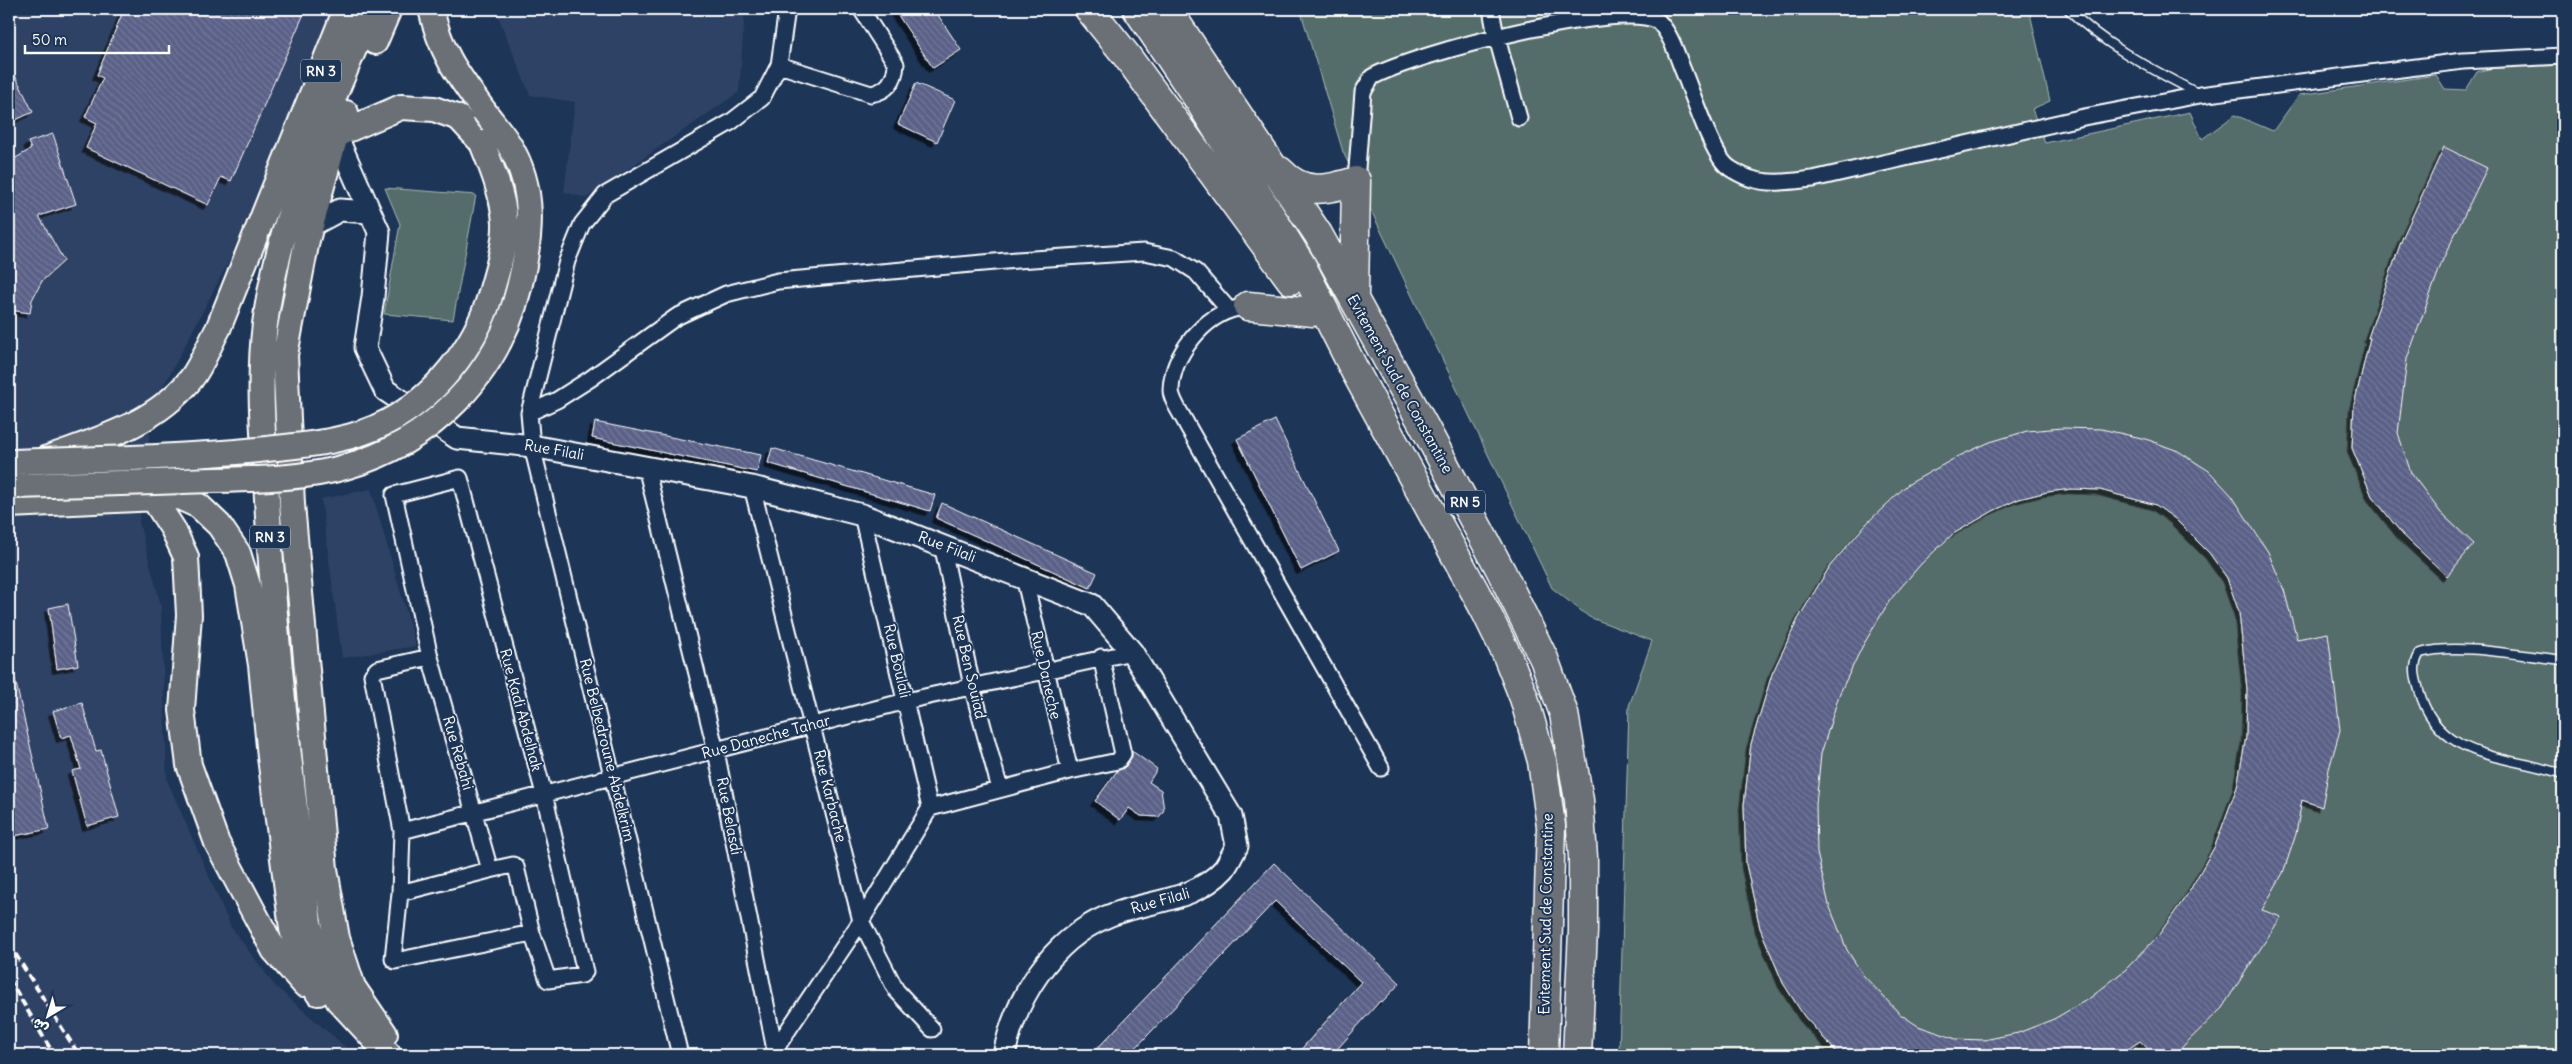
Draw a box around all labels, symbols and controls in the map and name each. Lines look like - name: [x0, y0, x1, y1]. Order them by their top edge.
- scale bar: [25, 22, 169, 54]
- text: 50 m: [32, 30, 67, 49]
- road number: RN 3: [301, 59, 341, 82]
- street label: Evitement Sud de Constantine: [1343, 291, 1458, 476]
- street label: Rue Filali: [523, 435, 585, 464]
- road number: RN 5: [1445, 491, 1485, 514]
- road number: RN 3: [250, 526, 290, 548]
- street label: Rue Filali: [916, 527, 979, 566]
- street label: Rue Ben Souiad: [948, 613, 991, 721]
- street label: Rue Boulali: [880, 622, 915, 700]
- street label: Rue Daneche: [1027, 629, 1066, 721]
- street label: Rue Kadi Abdelhak: [496, 646, 547, 774]
- street label: Rue Belbedroune Abdelkrim: [576, 656, 639, 843]
- street label: Rue Daneche Tahar: [699, 710, 832, 763]
- street label: Rue Rebahi: [439, 714, 478, 792]
- street label: Rue Karbache: [810, 748, 851, 844]
- street label: Rue Belasdi: [713, 775, 746, 856]
- street label: Evitement Sud de Constantine: [1534, 813, 1557, 1015]
- street label: Rue Filali: [1128, 883, 1191, 918]
- north arrow: [22, 992, 72, 1042]
- text: ش: [28, 1014, 52, 1038]

